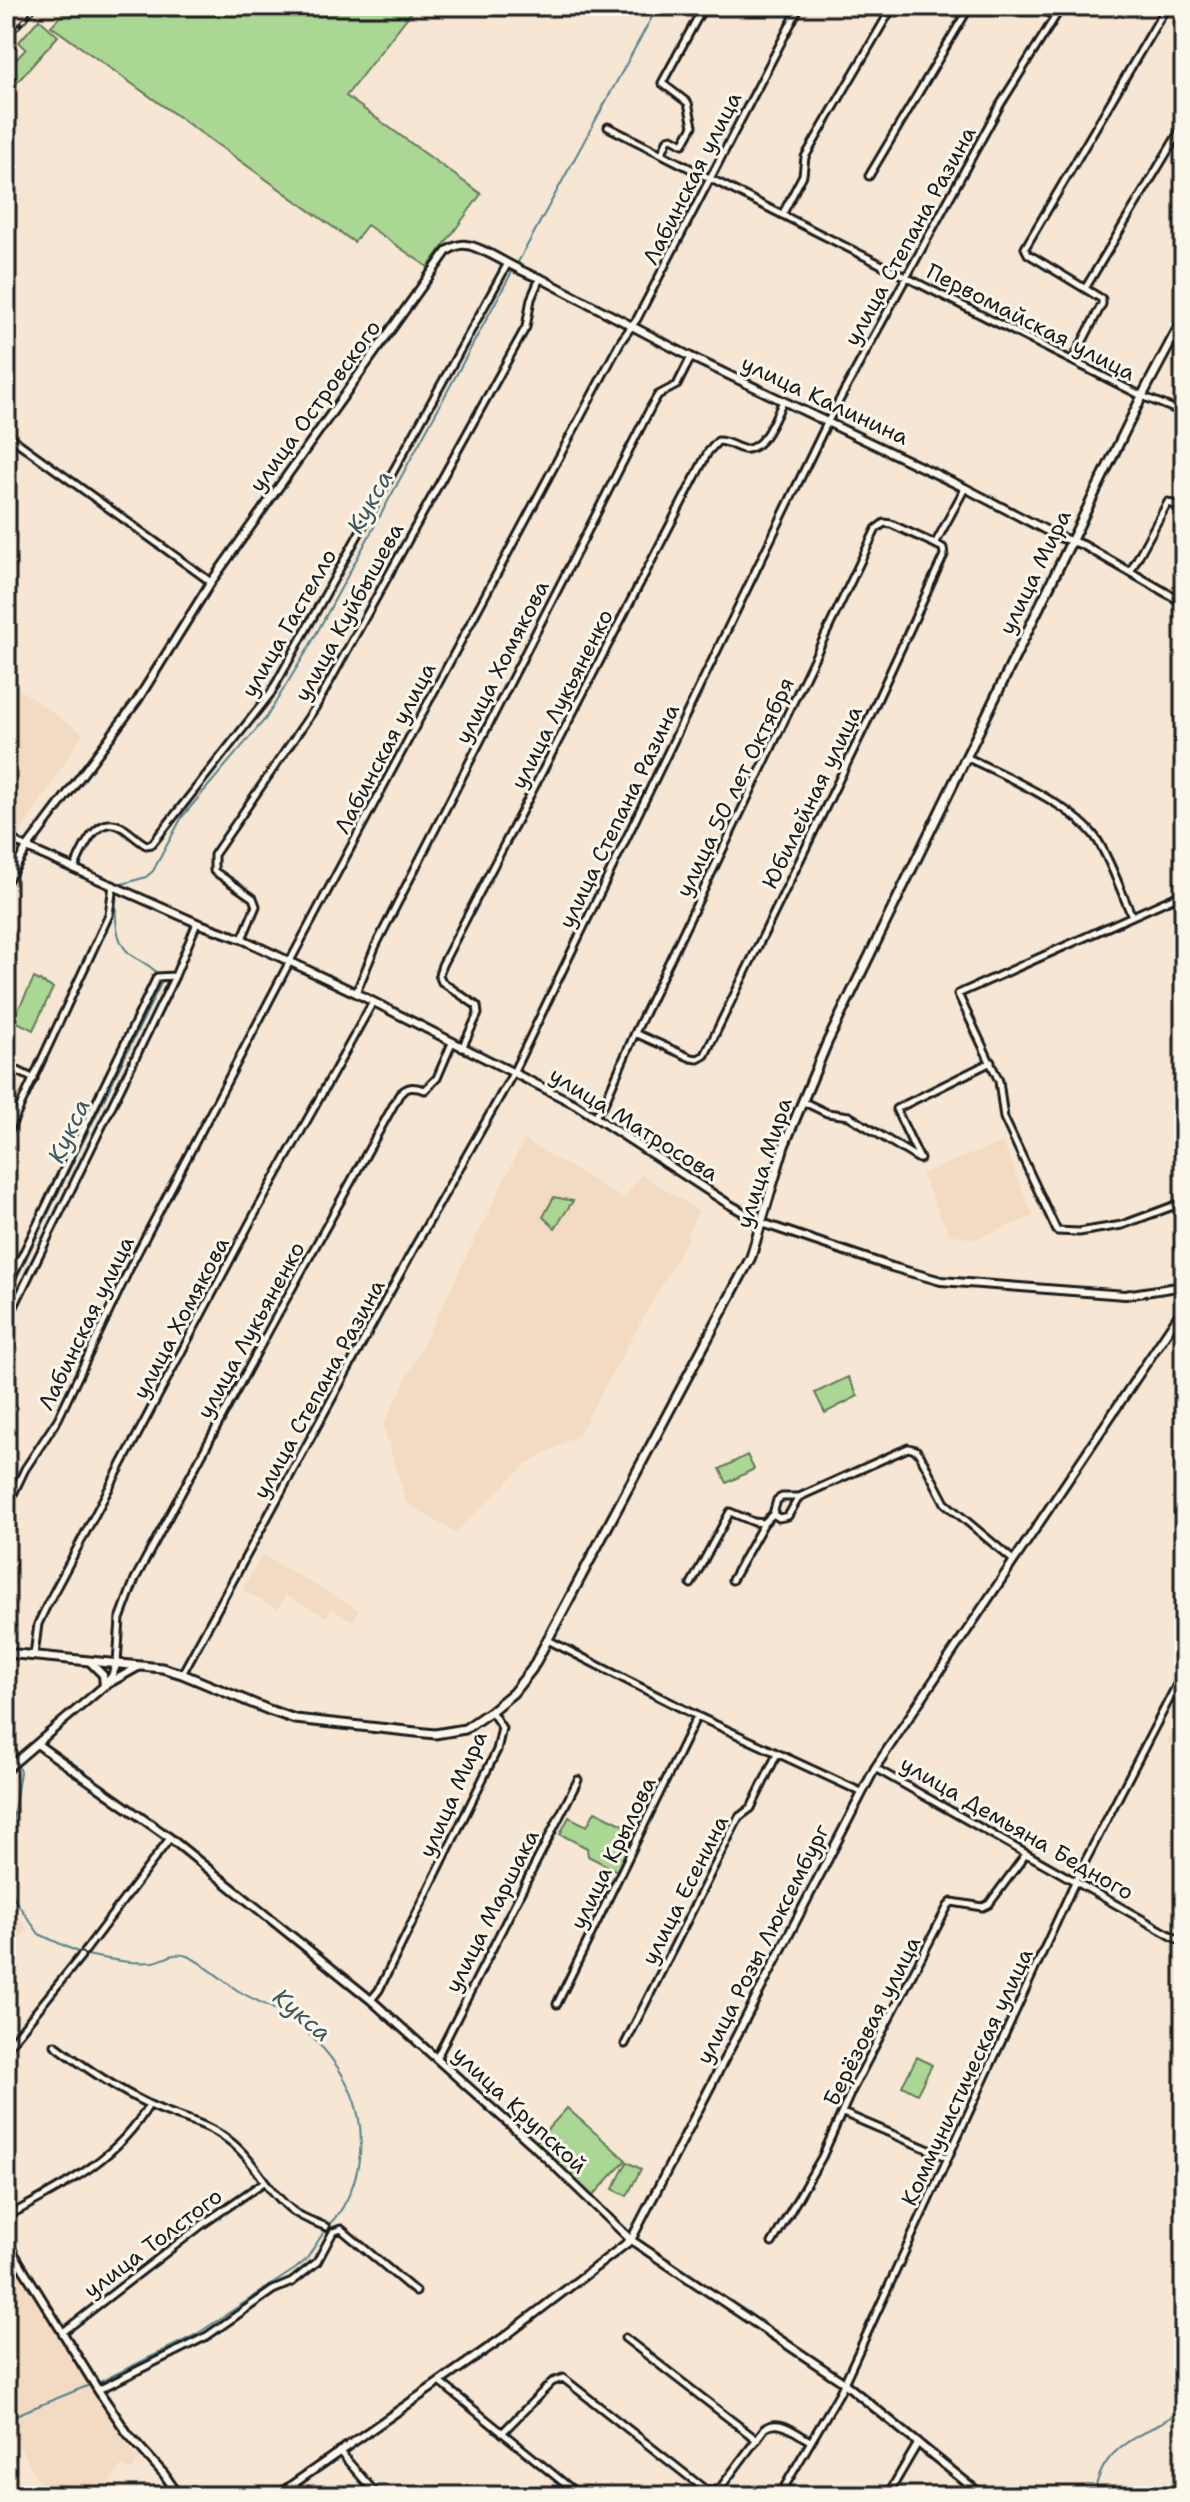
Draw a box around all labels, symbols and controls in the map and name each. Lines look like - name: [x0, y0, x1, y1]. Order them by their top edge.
- street label: Лабинская улица: [636, 86, 748, 269]
- street label: улица Степана Разина: [838, 121, 983, 351]
- street label: Первомайская улица: [922, 257, 1141, 387]
- street label: улица Островского: [243, 314, 387, 498]
- street label: улица Калинина: [737, 348, 914, 452]
- water label: Кукса: [340, 465, 400, 539]
- street label: улица Мира: [992, 504, 1078, 639]
- street label: улица Куйбышева: [288, 517, 410, 706]
- street label: улица Гастелло: [235, 543, 343, 703]
- street label: улица Хомякова: [448, 575, 556, 749]
- street label: улица Лукьяненко: [504, 604, 620, 794]
- street label: Лабинская улица: [328, 657, 443, 839]
- street label: улица 50 лет Октября: [669, 672, 801, 902]
- street label: улица Степана Разина: [552, 699, 686, 933]
- street label: Юбилейная улица: [755, 701, 869, 893]
- street label: улица Матросова: [544, 1060, 724, 1188]
- water label: Кукса: [40, 1094, 98, 1168]
- street label: улица Мира: [729, 1094, 799, 1232]
- street label: Лабинская улица: [31, 1231, 141, 1415]
- street label: улица Хомякова: [126, 1232, 236, 1404]
- street label: улица Лукьяненко: [190, 1236, 312, 1424]
- street label: улица Степана Разина: [247, 1274, 392, 1504]
- street label: улица Мира: [412, 1726, 494, 1862]
- street label: улица Демьяна Бедного: [895, 1749, 1139, 1907]
- street label: улица Крылова: [564, 1772, 663, 1934]
- street label: улица Есенина: [635, 1810, 735, 1970]
- street label: улица Розы Люксембург: [690, 1819, 836, 2069]
- street label: улица Маршака: [438, 1824, 546, 1998]
- street label: Берёзовая улица: [817, 1931, 927, 2111]
- street label: Коммунистическая улица: [894, 1943, 1040, 2210]
- water label: Кукса: [266, 1981, 338, 2049]
- street label: улица Крупской: [446, 2040, 594, 2180]
- street label: улица Толстого: [78, 2181, 228, 2305]

